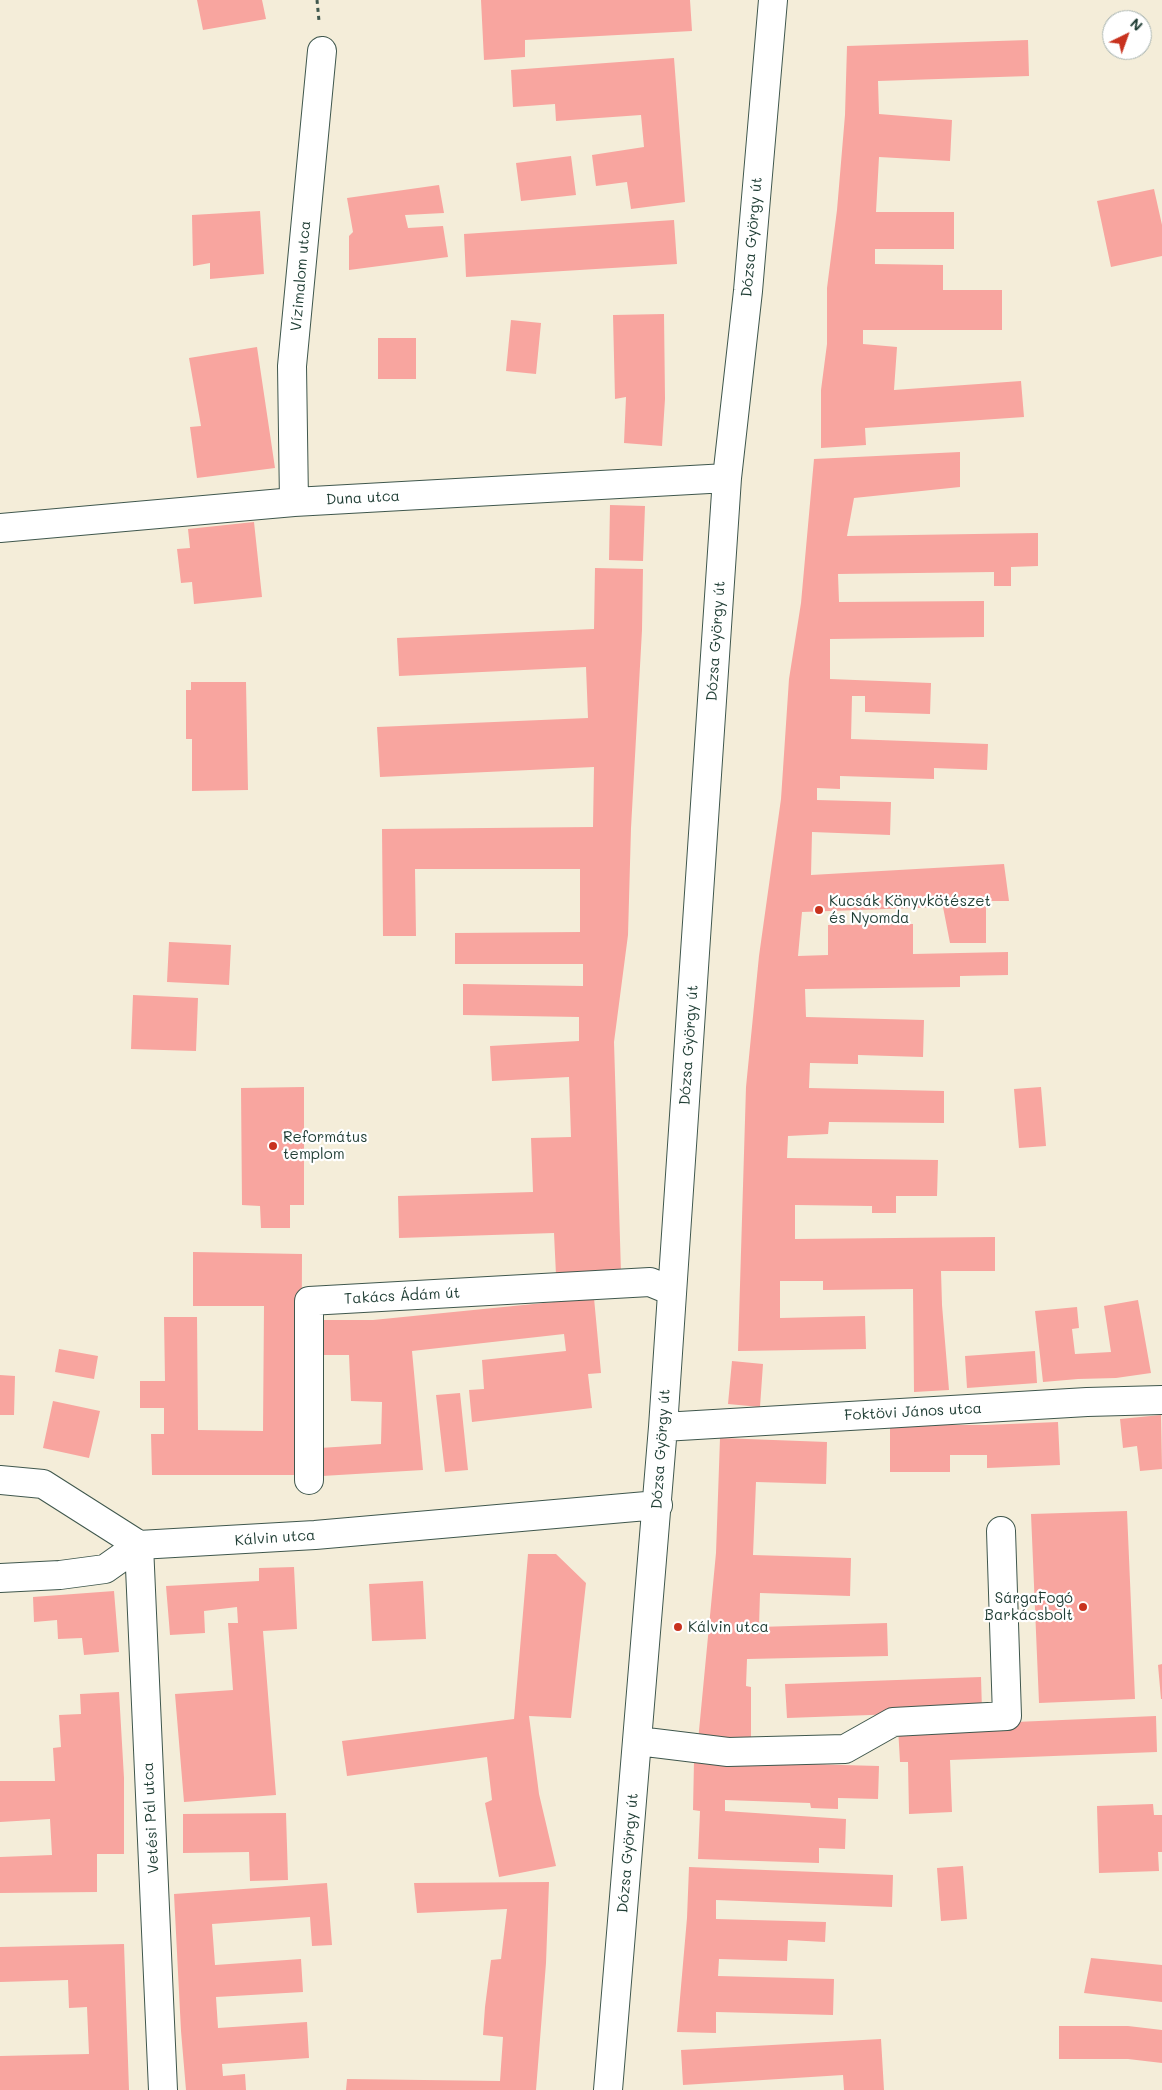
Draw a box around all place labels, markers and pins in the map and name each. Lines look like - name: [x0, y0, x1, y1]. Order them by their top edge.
- place label: Kucsák Könyvkötészet és Nyomda: [829, 892, 991, 927]
- marker: Kucsák Könyvkötészet és Nyomda: [813, 904, 825, 916]
- place label: Református templom: [283, 1128, 368, 1163]
- marker: Református templom: [267, 1140, 279, 1152]
- place label: SárgaFogó Barkácsbolt: [985, 1589, 1073, 1624]
- marker: SárgaFogó Barkácsbolt: [1077, 1601, 1089, 1613]
- place label: Kálvin utca: [688, 1618, 769, 1636]
- marker: Kálvin utca: [672, 1621, 684, 1633]

